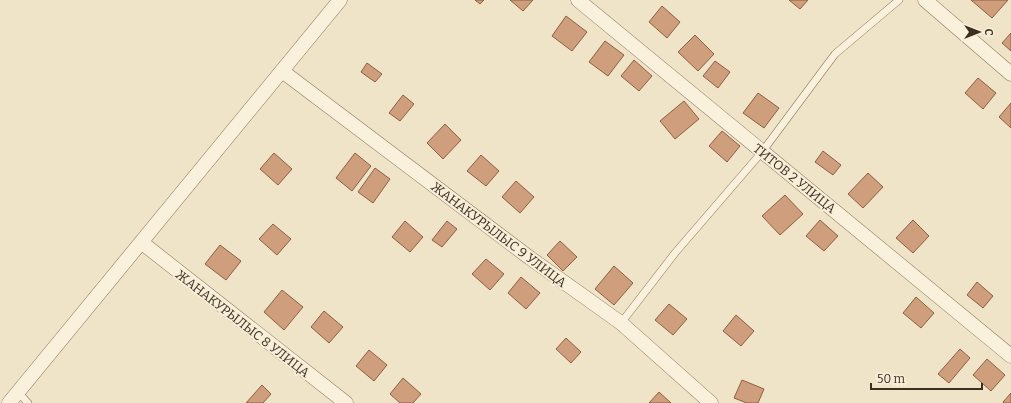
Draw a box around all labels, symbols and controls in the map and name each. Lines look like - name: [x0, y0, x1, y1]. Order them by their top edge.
- north arrow: [959, 12, 999, 52]
- text: С: [982, 29, 995, 36]
- street label: ТИТОВ 2 УЛИЦА: [750, 141, 840, 217]
- street label: ЖАНАКУРЫЛЫС 9 УЛИЦА: [428, 179, 570, 291]
- street label: ЖАНАКУРЫЛЫС 8 УЛИЦА: [173, 266, 313, 381]
- scale bar: [871, 365, 982, 391]
- text: 50 m: [877, 372, 906, 386]

